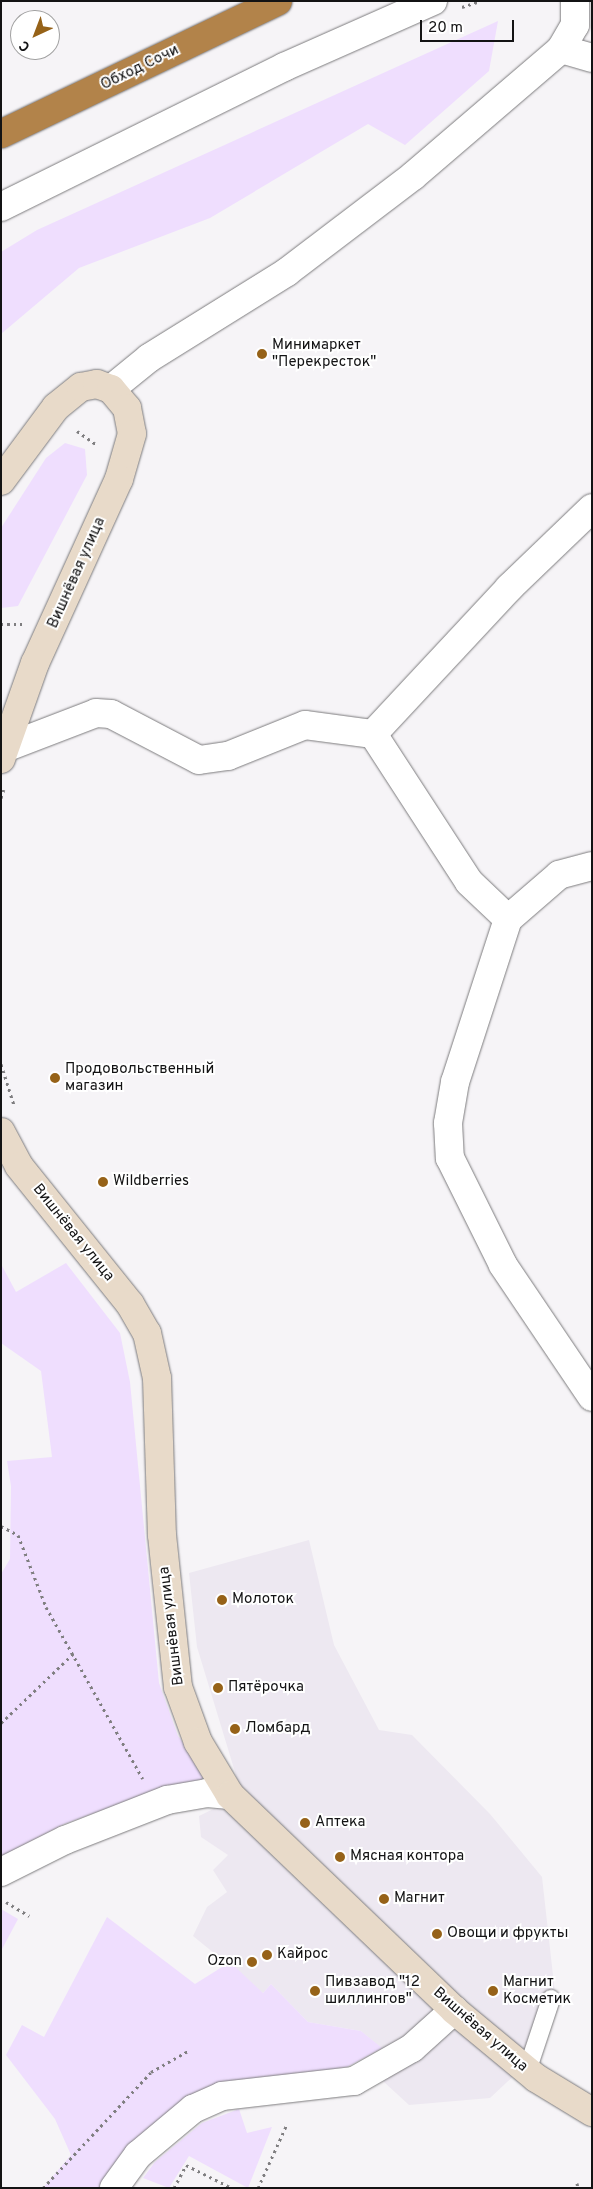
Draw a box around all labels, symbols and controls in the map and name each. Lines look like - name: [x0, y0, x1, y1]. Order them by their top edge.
- north arrow: [10, 10, 60, 60]
- scale bar: [423, 10, 517, 42]
- text: 20 m: [428, 19, 463, 38]
- text: С: [16, 36, 34, 55]
- street label: Обход Сочи: [98, 41, 182, 95]
- place label: Минимаркет "Перекресток": [272, 336, 376, 371]
- marker: Минимаркет "Перекресток": [256, 348, 268, 360]
- street label: Вишнёвая улица: [44, 515, 110, 631]
- place label: Продовольственный магазин: [65, 1060, 214, 1095]
- marker: Продовольственный магазин: [49, 1072, 61, 1084]
- place label: Wildberries: [113, 1173, 189, 1191]
- marker: Wildberries: [97, 1176, 109, 1188]
- street label: Вишнёвая улица: [28, 1181, 118, 1285]
- street label: Вишнёвая улица: [156, 1566, 188, 1686]
- place label: Молоток: [232, 1591, 294, 1609]
- marker: Молоток: [216, 1594, 228, 1606]
- place label: Пятёрочка: [228, 1679, 304, 1697]
- marker: Пятёрочка: [212, 1682, 224, 1694]
- place label: Ломбард: [245, 1720, 310, 1738]
- marker: Ломбард: [229, 1723, 241, 1735]
- place label: Аптека: [315, 1814, 365, 1832]
- marker: Аптека: [299, 1817, 311, 1829]
- place label: Мясная контора: [350, 1848, 464, 1866]
- marker: Мясная контора: [334, 1851, 346, 1863]
- place label: Магнит: [394, 1890, 445, 1908]
- marker: Магнит: [378, 1893, 390, 1905]
- place label: Овощи и фрукты: [447, 1925, 568, 1943]
- marker: Овощи и фрукты: [431, 1928, 443, 1940]
- place label: Кайрос: [277, 1946, 328, 1964]
- marker: Кайрос: [261, 1949, 273, 1961]
- place label: Ozon: [207, 1953, 242, 1971]
- marker: Ozon: [246, 1956, 258, 1968]
- place label: Пивзавод "12 шиллингов": [325, 1973, 420, 2008]
- place label: Магнит Косметик: [503, 1973, 571, 2008]
- street label: Вишнёвая улица: [429, 1984, 531, 2076]
- marker: Пивзавод "12 шиллингов": [309, 1985, 321, 1997]
- marker: Магнит Косметик: [487, 1985, 499, 1997]

